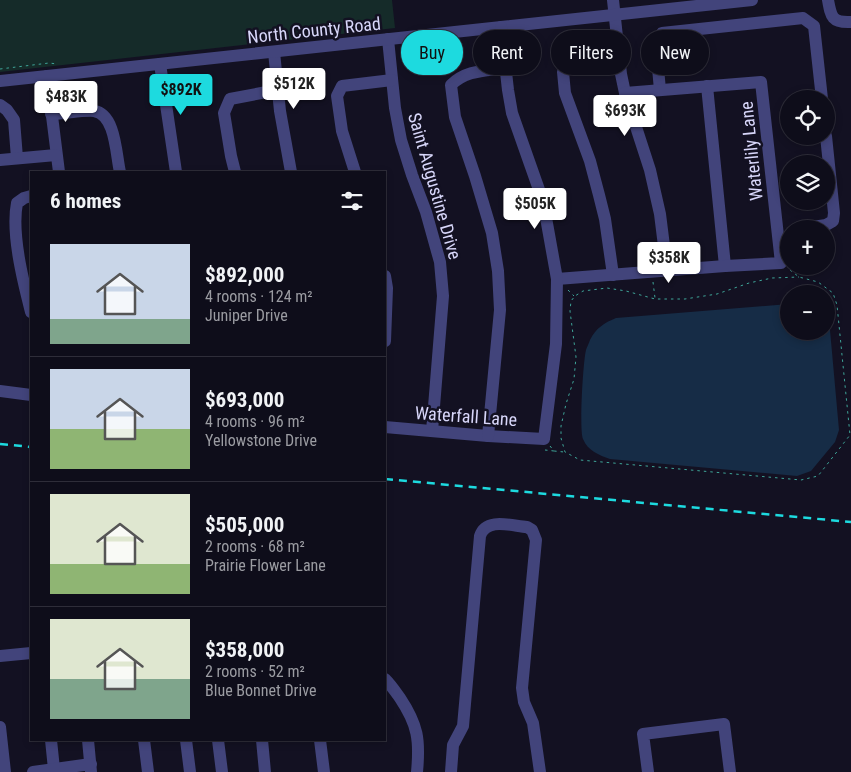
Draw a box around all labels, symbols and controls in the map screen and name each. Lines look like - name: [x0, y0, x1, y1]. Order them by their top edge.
- street label: North County Road: [246, 13, 382, 47]
- chip: Buy: [401, 30, 463, 75]
- chip: Rent: [473, 30, 541, 75]
- chip: Filters: [551, 30, 631, 75]
- chip: New: [641, 30, 709, 75]
- pin: $512K: [259, 68, 329, 110]
- pin: $892K: [146, 74, 216, 116]
- text: $512K: [273, 74, 315, 93]
- pin: $483K: [31, 80, 101, 123]
- text: $892K: [160, 80, 202, 99]
- text: $483K: [45, 87, 87, 106]
- map controls: [780, 90, 835, 340]
- button: locate: [780, 90, 835, 145]
- pin: $693K: [590, 94, 660, 137]
- street label: Waterlily Lane: [735, 100, 767, 202]
- text: $693K: [604, 101, 646, 120]
- street label: Saint Augustine Drive: [404, 110, 466, 262]
- button: layers: [780, 155, 835, 210]
- icon: filters: [338, 187, 366, 215]
- pin: $505K: [500, 188, 570, 230]
- text: 6 homes: [50, 189, 121, 213]
- text: $505K: [514, 194, 556, 213]
- button: +: [780, 220, 835, 275]
- pin: $358K: [634, 242, 704, 284]
- text: $358K: [648, 248, 690, 267]
- text: $892,000: [205, 263, 284, 287]
- icon: home: [90, 264, 150, 324]
- button: −: [780, 285, 835, 340]
- text: 4 rooms · 124 m²: [205, 287, 313, 306]
- text: Juniper Drive: [205, 306, 288, 325]
- text: $693,000: [205, 388, 284, 412]
- icon: home: [90, 389, 150, 449]
- street label: Waterfall Lane: [414, 402, 518, 430]
- text: 4 rooms · 96 m²: [205, 412, 305, 431]
- text: Yellowstone Drive: [205, 431, 317, 450]
- text: $505,000: [205, 513, 284, 537]
- icon: home: [90, 514, 150, 574]
- text: 2 rooms · 68 m²: [205, 537, 305, 556]
- text: Prairie Flower Lane: [205, 556, 326, 575]
- text: $358,000: [205, 638, 284, 662]
- icon: home: [90, 639, 150, 699]
- text: 2 rooms · 52 m²: [205, 662, 305, 681]
- text: Blue Bonnet Drive: [205, 681, 316, 700]

